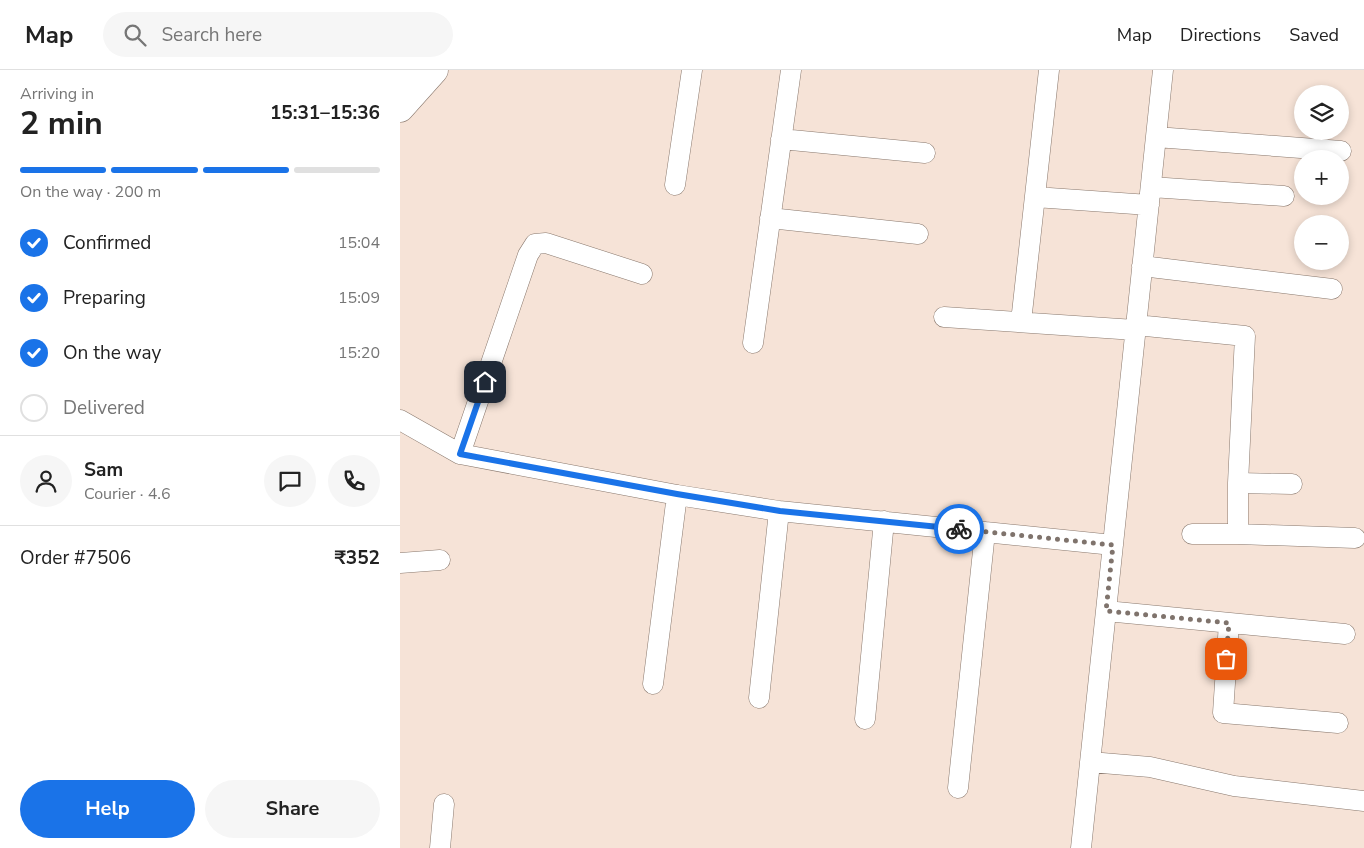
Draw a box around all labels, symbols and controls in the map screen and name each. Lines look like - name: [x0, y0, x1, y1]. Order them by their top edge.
- search box: [103, 12, 453, 57]
- text: Map: [25, 19, 73, 51]
- icon: search: [121, 21, 149, 49]
- text: Search here: [161, 22, 262, 48]
- text: Map: [1117, 23, 1152, 47]
- text: Directions: [1180, 23, 1261, 47]
- text: Saved: [1289, 23, 1339, 47]
- text: Arriving in: [20, 83, 94, 105]
- map controls: [1294, 85, 1349, 270]
- button: layers: [1294, 85, 1349, 140]
- text: 15:31–15:36: [270, 100, 380, 126]
- text: 2 min: [20, 102, 103, 145]
- button: +: [1294, 150, 1349, 205]
- text: On the way · 200 m: [20, 181, 161, 203]
- button: −: [1294, 215, 1349, 270]
- icon: check: [20, 229, 48, 257]
- text: Confirmed: [63, 230, 151, 256]
- text: 15:04: [338, 232, 380, 254]
- icon: check: [20, 284, 48, 312]
- text: Preparing: [63, 285, 146, 311]
- text: 15:09: [338, 287, 380, 309]
- icon: check: [20, 339, 48, 367]
- text: On the way: [63, 340, 161, 366]
- text: 15:20: [338, 342, 380, 364]
- pin: [464, 361, 506, 403]
- icon: home: [471, 368, 499, 396]
- text: Delivered: [63, 395, 145, 421]
- button: person: [20, 455, 72, 507]
- button: chat: [264, 455, 316, 507]
- button: phone: [328, 455, 380, 507]
- text: Sam: [84, 457, 123, 483]
- text: Courier · 4.6: [84, 483, 170, 505]
- courier: [934, 504, 984, 554]
- icon: bike: [945, 515, 973, 543]
- text: Order #7506: [20, 545, 131, 571]
- text: ₹352: [334, 545, 380, 571]
- pin: [1205, 638, 1247, 680]
- icon: bag: [1212, 645, 1240, 673]
- button: Help: [20, 780, 195, 838]
- button: Share: [205, 780, 380, 838]

